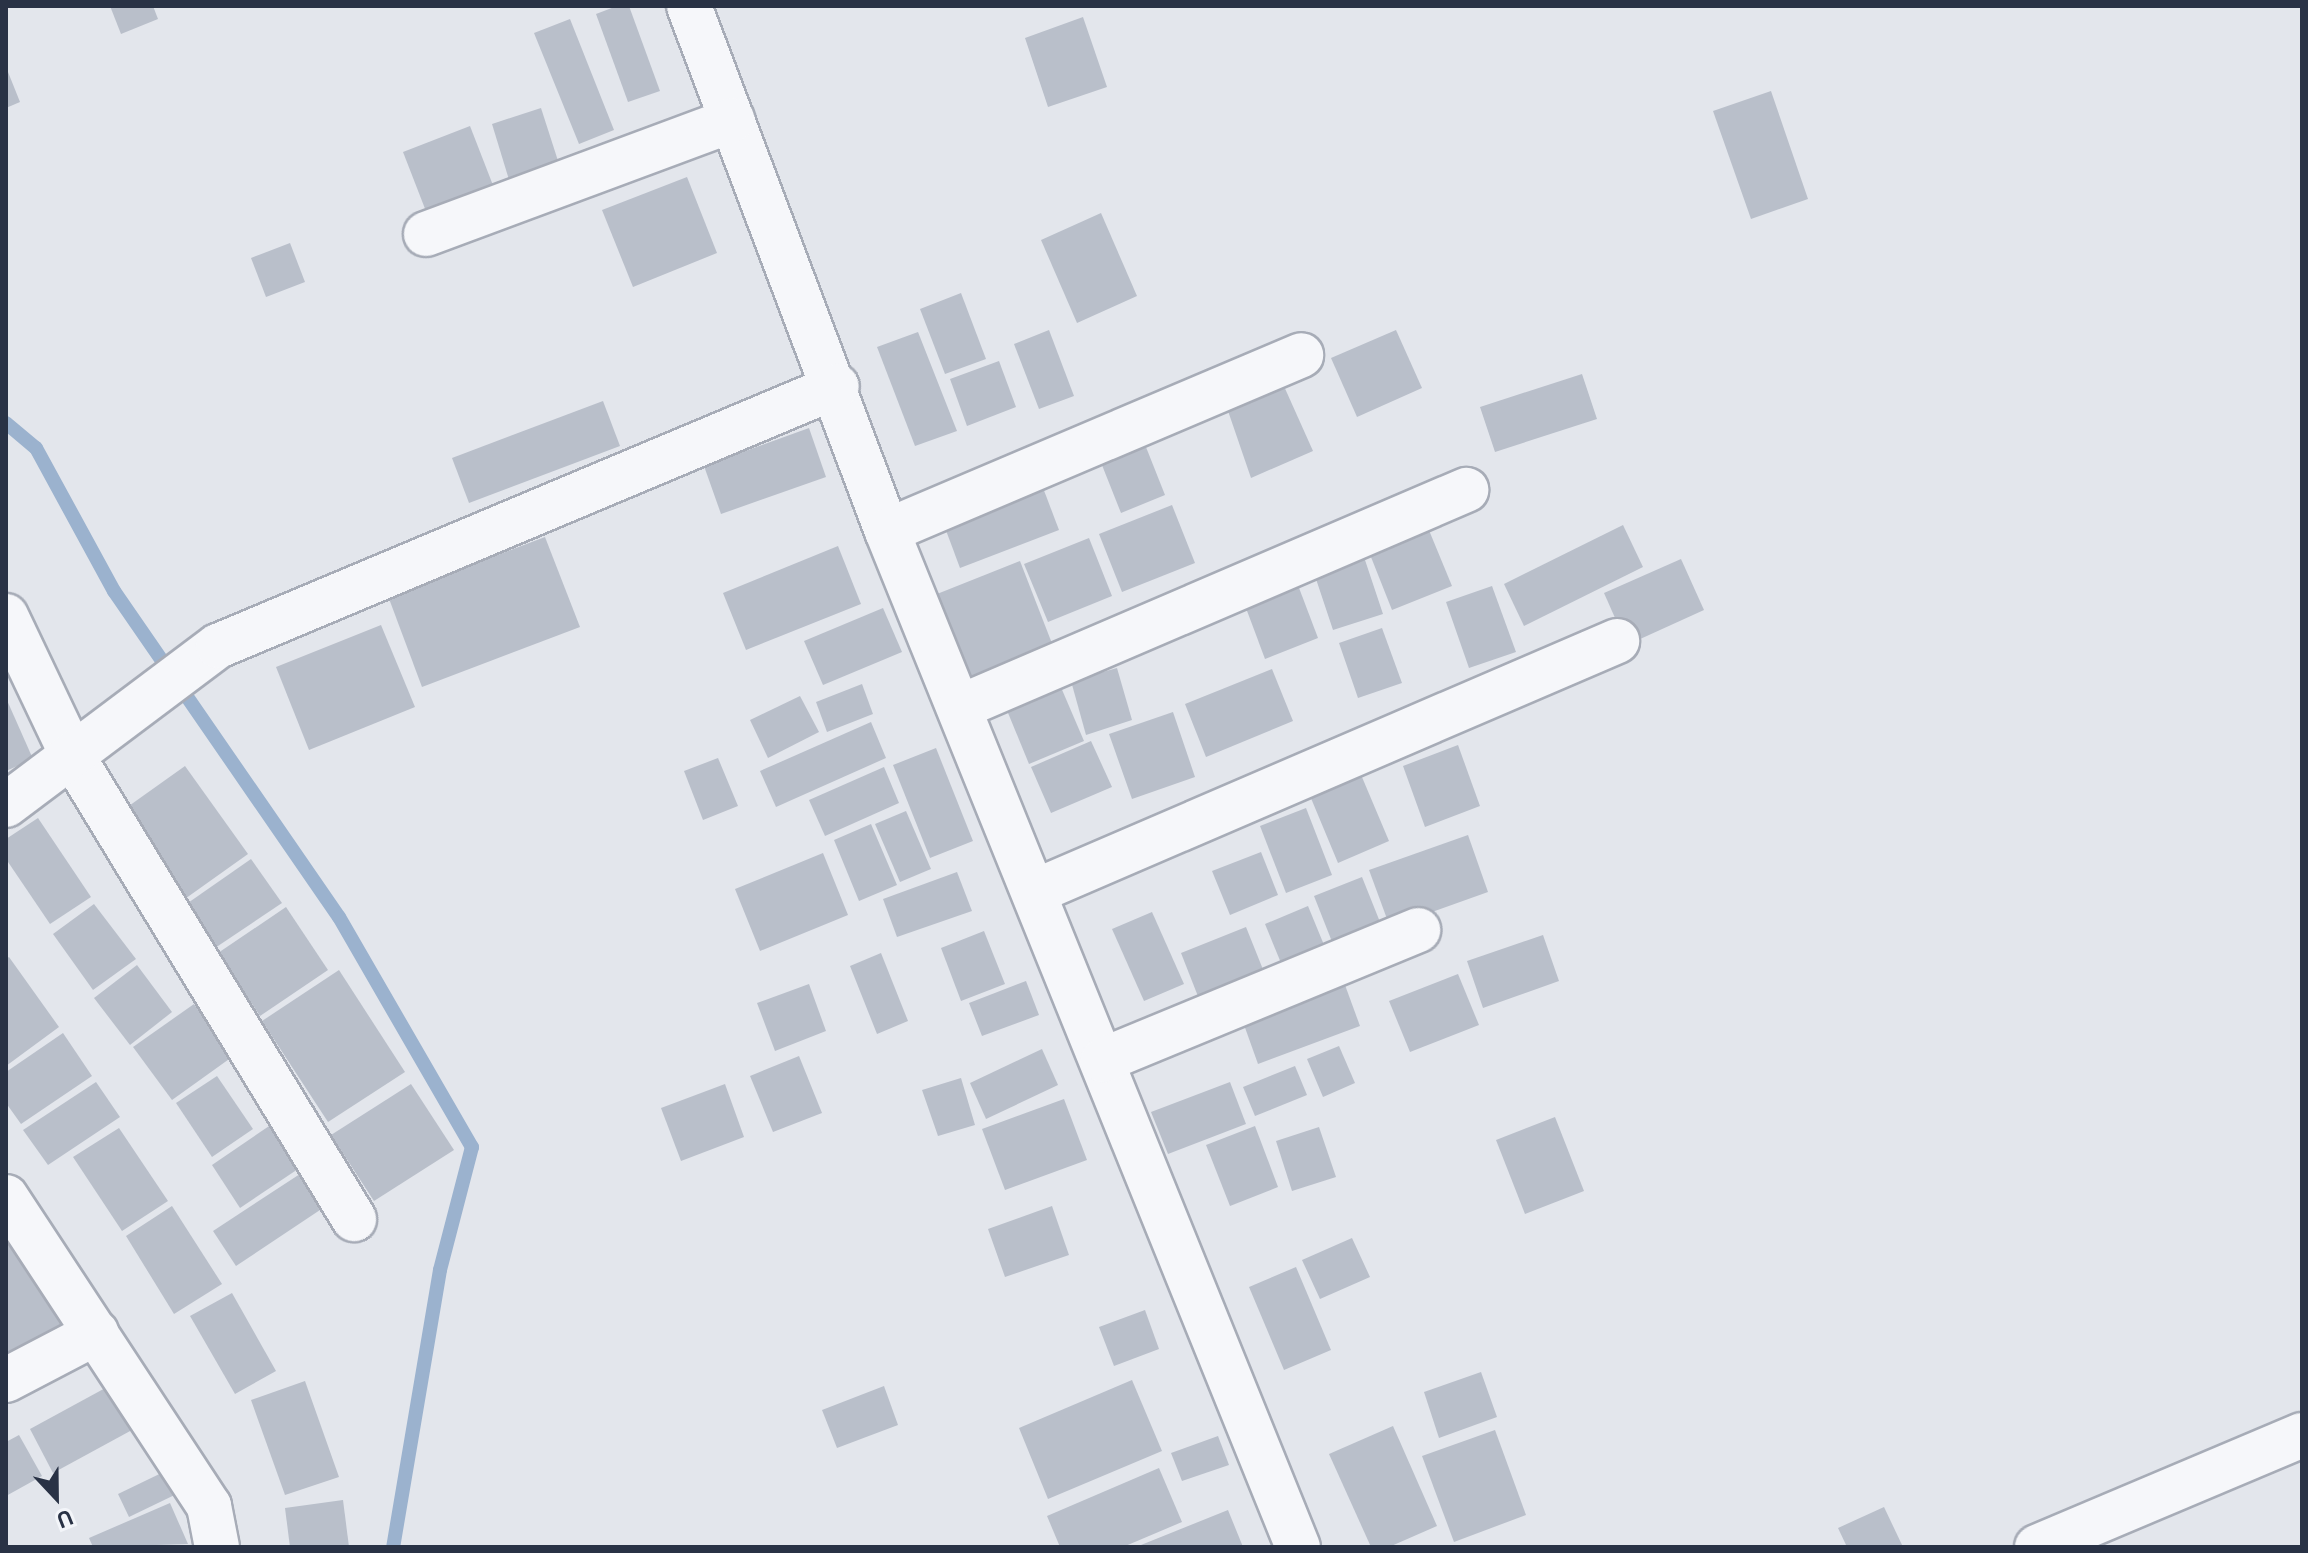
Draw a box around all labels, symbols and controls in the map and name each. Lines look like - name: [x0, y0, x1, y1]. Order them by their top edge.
- north arrow: [16, 1457, 96, 1537]
- text: U: [53, 1505, 77, 1534]

